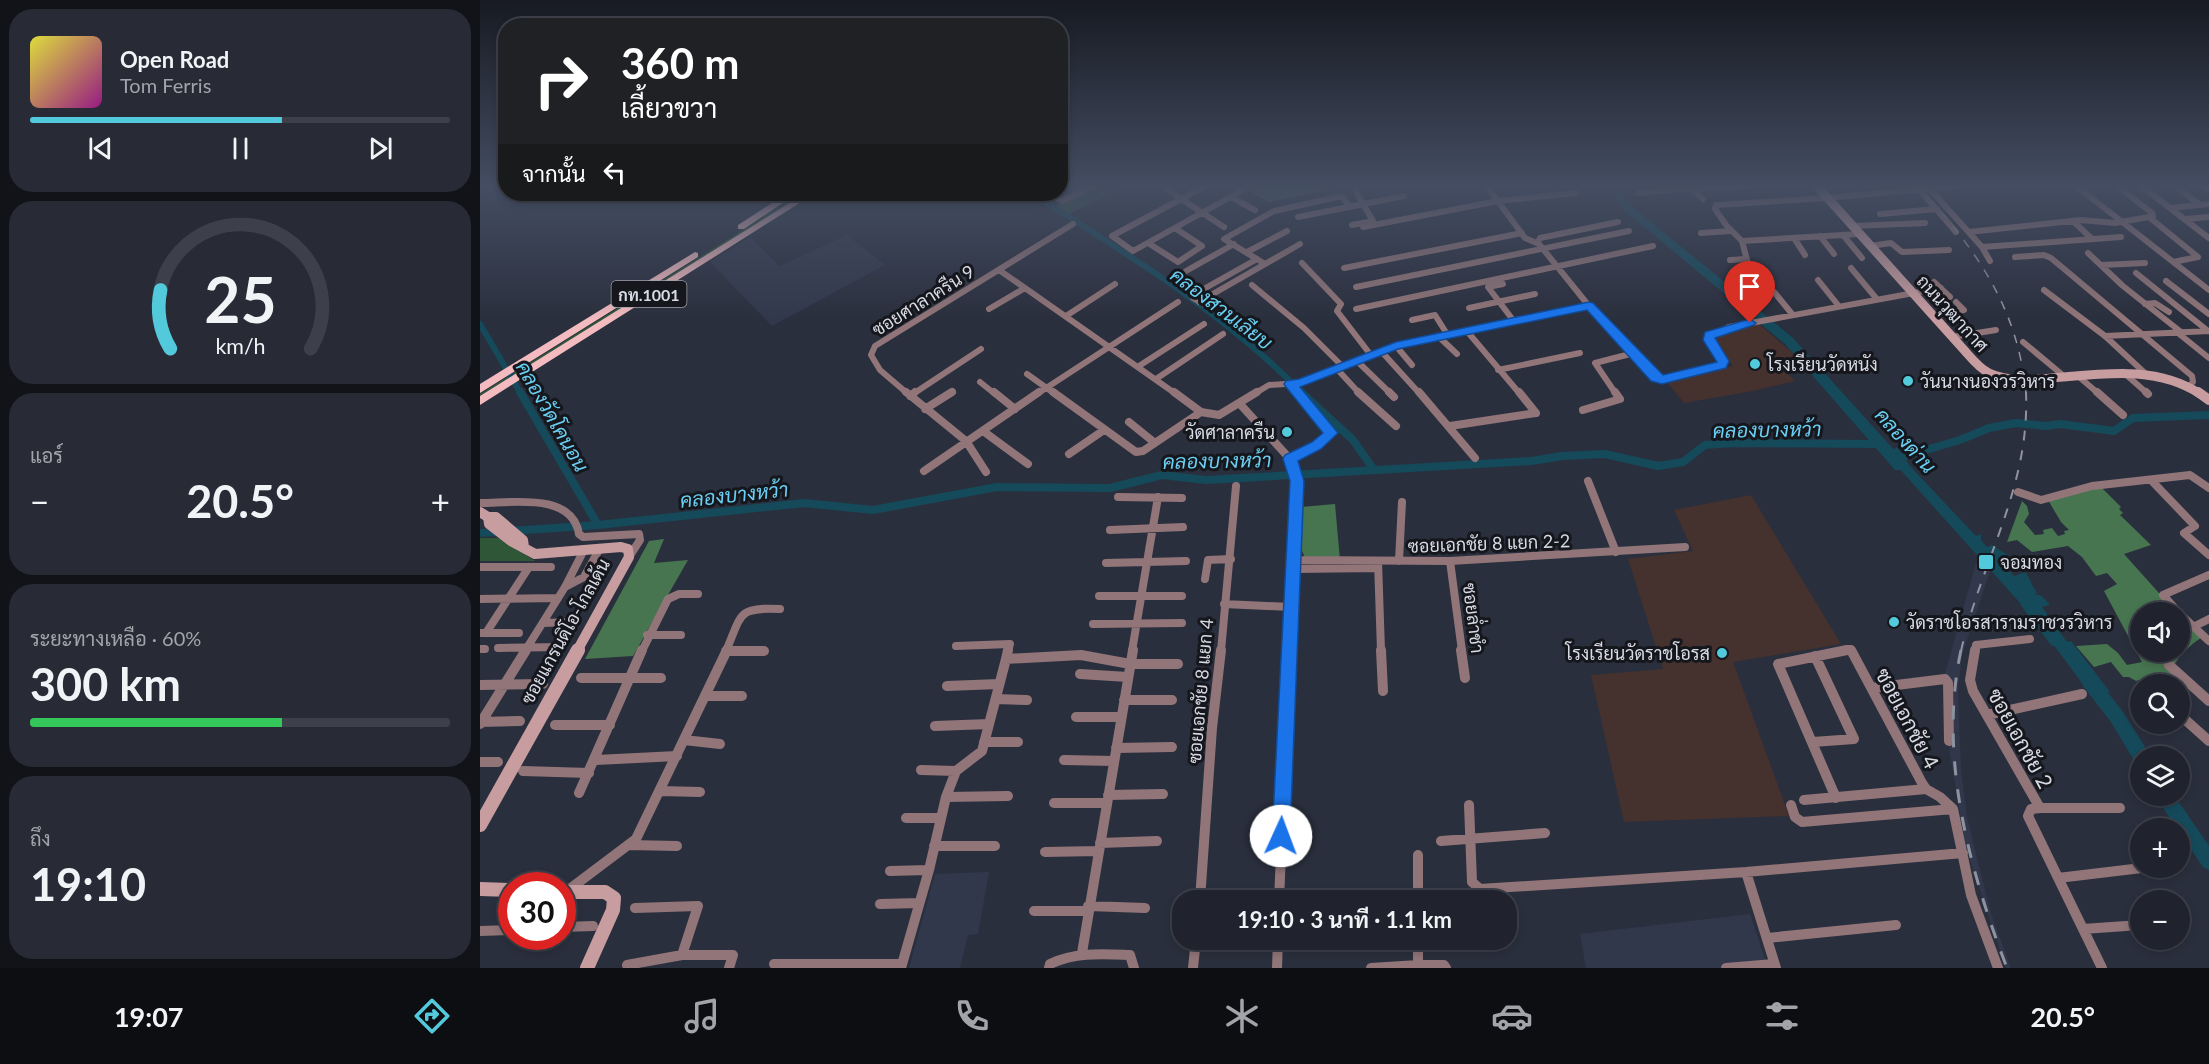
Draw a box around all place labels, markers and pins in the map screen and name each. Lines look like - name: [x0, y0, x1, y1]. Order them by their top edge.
- pin: [1724, 261, 1775, 323]
- place label: โรงเรียนวัดหนัง: [1766, 352, 1878, 375]
- marker: โรงเรียนวัดหนัง: [1748, 357, 1762, 371]
- place label: วันนางนองวรวิหาร: [1920, 370, 2056, 392]
- marker: วันนางนองวรวิหาร: [1901, 374, 1915, 388]
- place label: วัดศาลาครืน: [1185, 421, 1275, 443]
- marker: วัดศาลาครืน: [1280, 425, 1294, 439]
- place label: จอมทอง: [2000, 551, 2062, 573]
- marker: จอมทอง: [1977, 553, 1995, 571]
- place label: วัดราชโอรสารามราชวรวิหาร: [1906, 610, 2113, 633]
- marker: วัดราชโอรสารามราชวรวิหาร: [1887, 615, 1901, 629]
- place label: โรงเรียนวัดราชโอรส: [1564, 641, 1710, 664]
- marker: โรงเรียนวัดราชโอรส: [1715, 646, 1729, 660]

